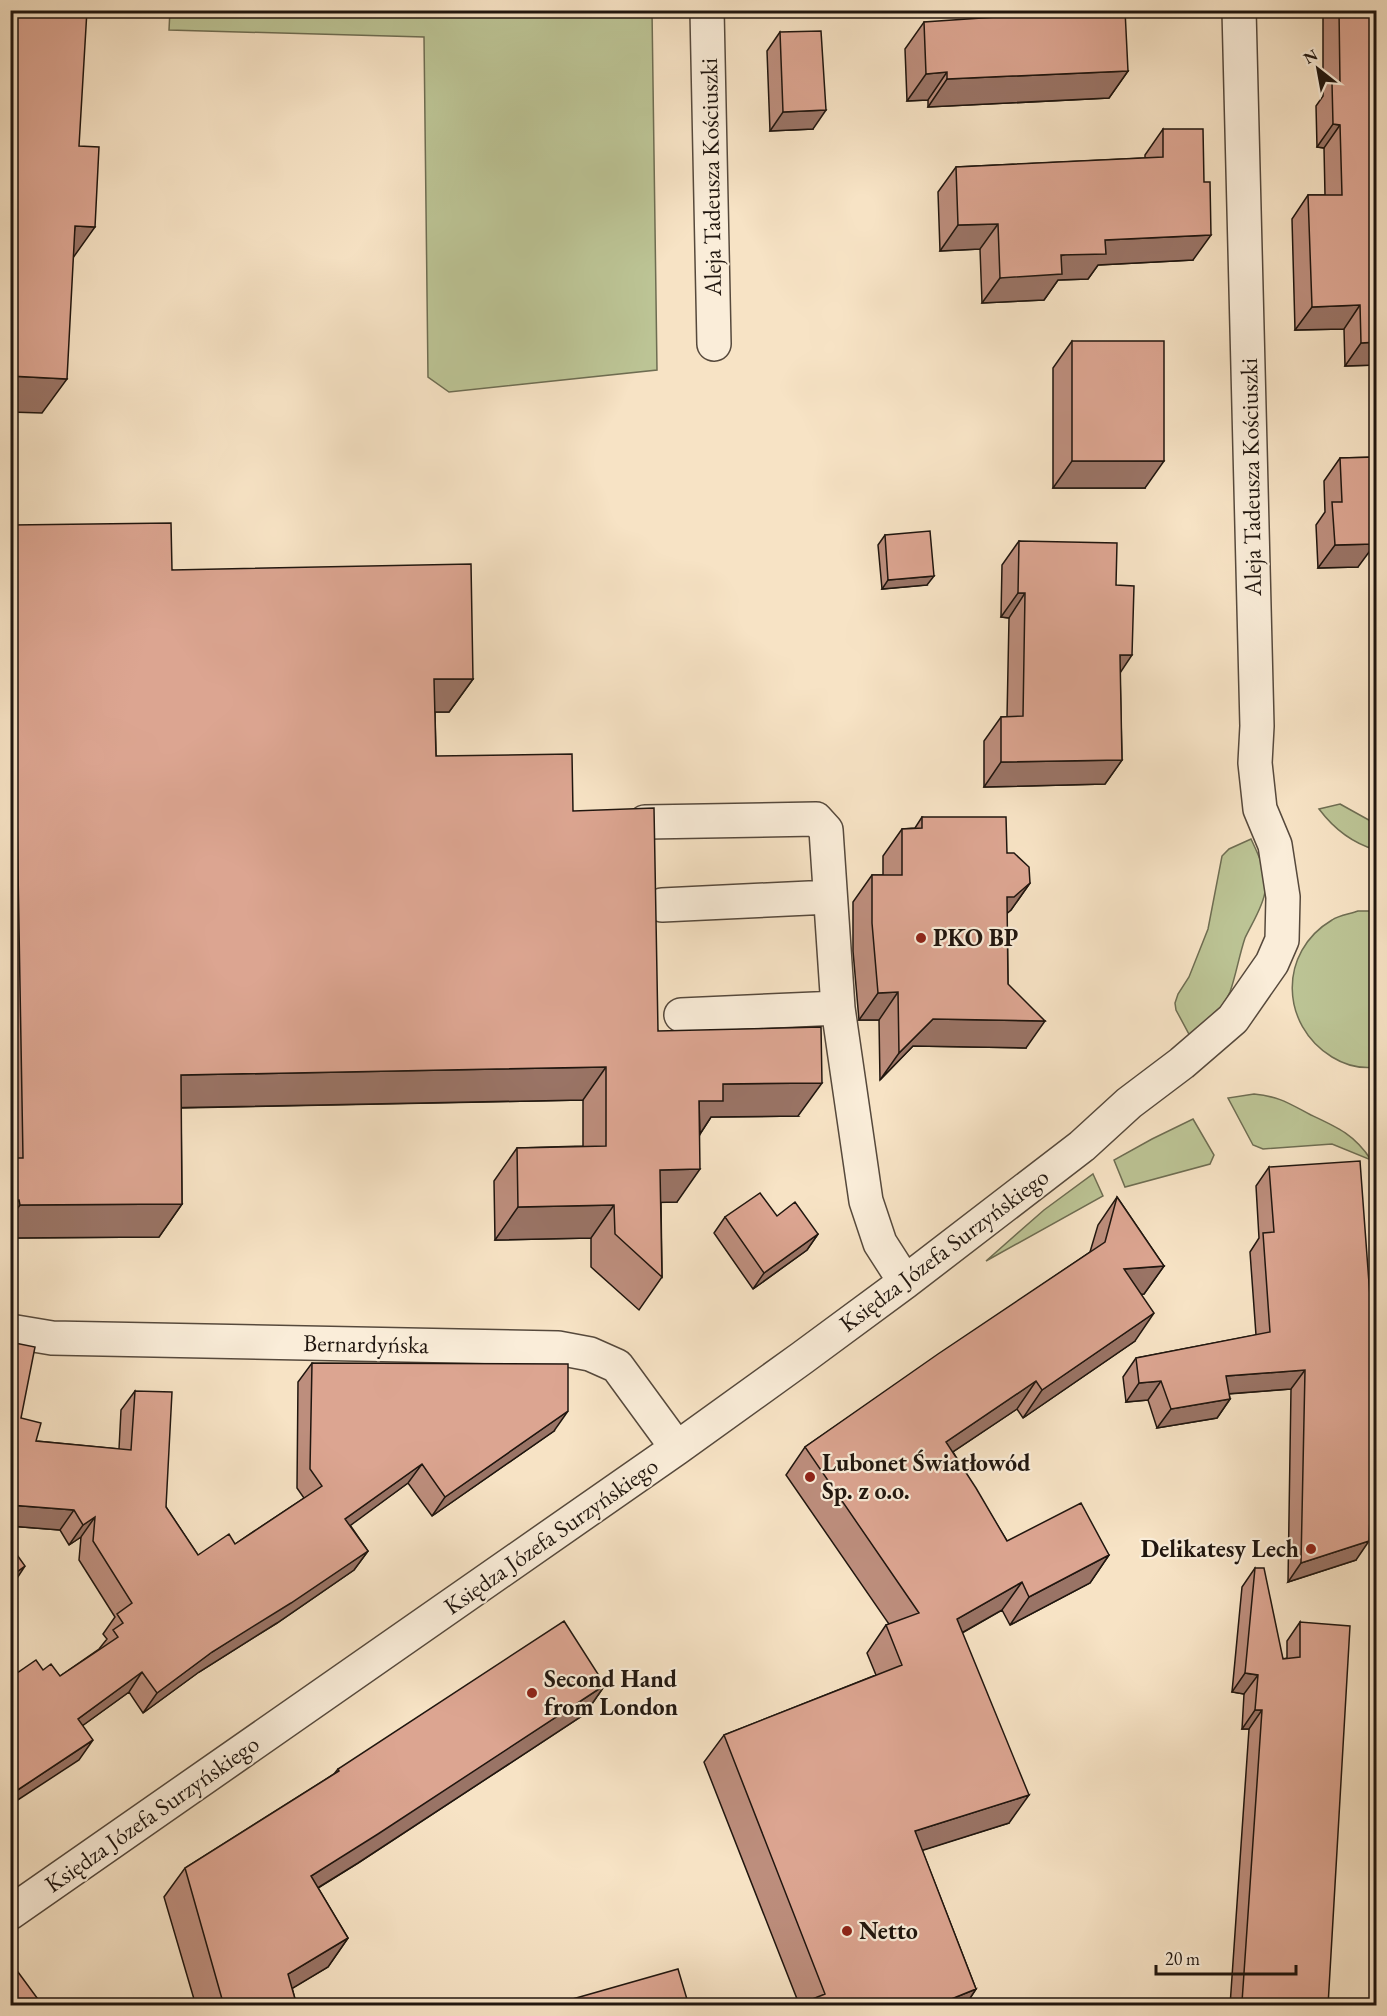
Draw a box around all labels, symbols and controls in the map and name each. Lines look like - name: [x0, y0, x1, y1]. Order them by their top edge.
- north arrow: [1288, 39, 1348, 99]
- text: N: [1300, 44, 1322, 69]
- street label: Aleja Tadeusza Kościuszki: [693, 58, 728, 297]
- street label: Aleja Tadeusza Kościuszki: [1233, 358, 1268, 597]
- place label: PKO BP: [933, 922, 1018, 953]
- marker: PKO BP: [914, 931, 928, 945]
- street label: Księdza Józefa Surzyńskiego: [833, 1161, 1055, 1339]
- street label: Bernardyńska: [303, 1327, 430, 1360]
- place label: Lubonet Światłowód Sp. z o.o.: [822, 1447, 1031, 1506]
- street label: Księdza Józefa Surzyńskiego: [438, 1450, 664, 1621]
- marker: Lubonet Światłowód Sp. z o.o.: [803, 1470, 817, 1484]
- place label: Delikatesy Lech: [1141, 1533, 1300, 1565]
- marker: Delikatesy Lech: [1304, 1542, 1318, 1556]
- place label: Second Hand from London: [544, 1663, 678, 1722]
- marker: Second Hand from London: [525, 1686, 539, 1700]
- street label: Księdza Józefa Surzyńskiego: [39, 1728, 265, 1899]
- place label: Netto: [859, 1915, 918, 1946]
- marker: Netto: [840, 1924, 854, 1938]
- scale bar: [1156, 1938, 1296, 1976]
- text: 20 m: [1165, 1947, 1200, 1970]

